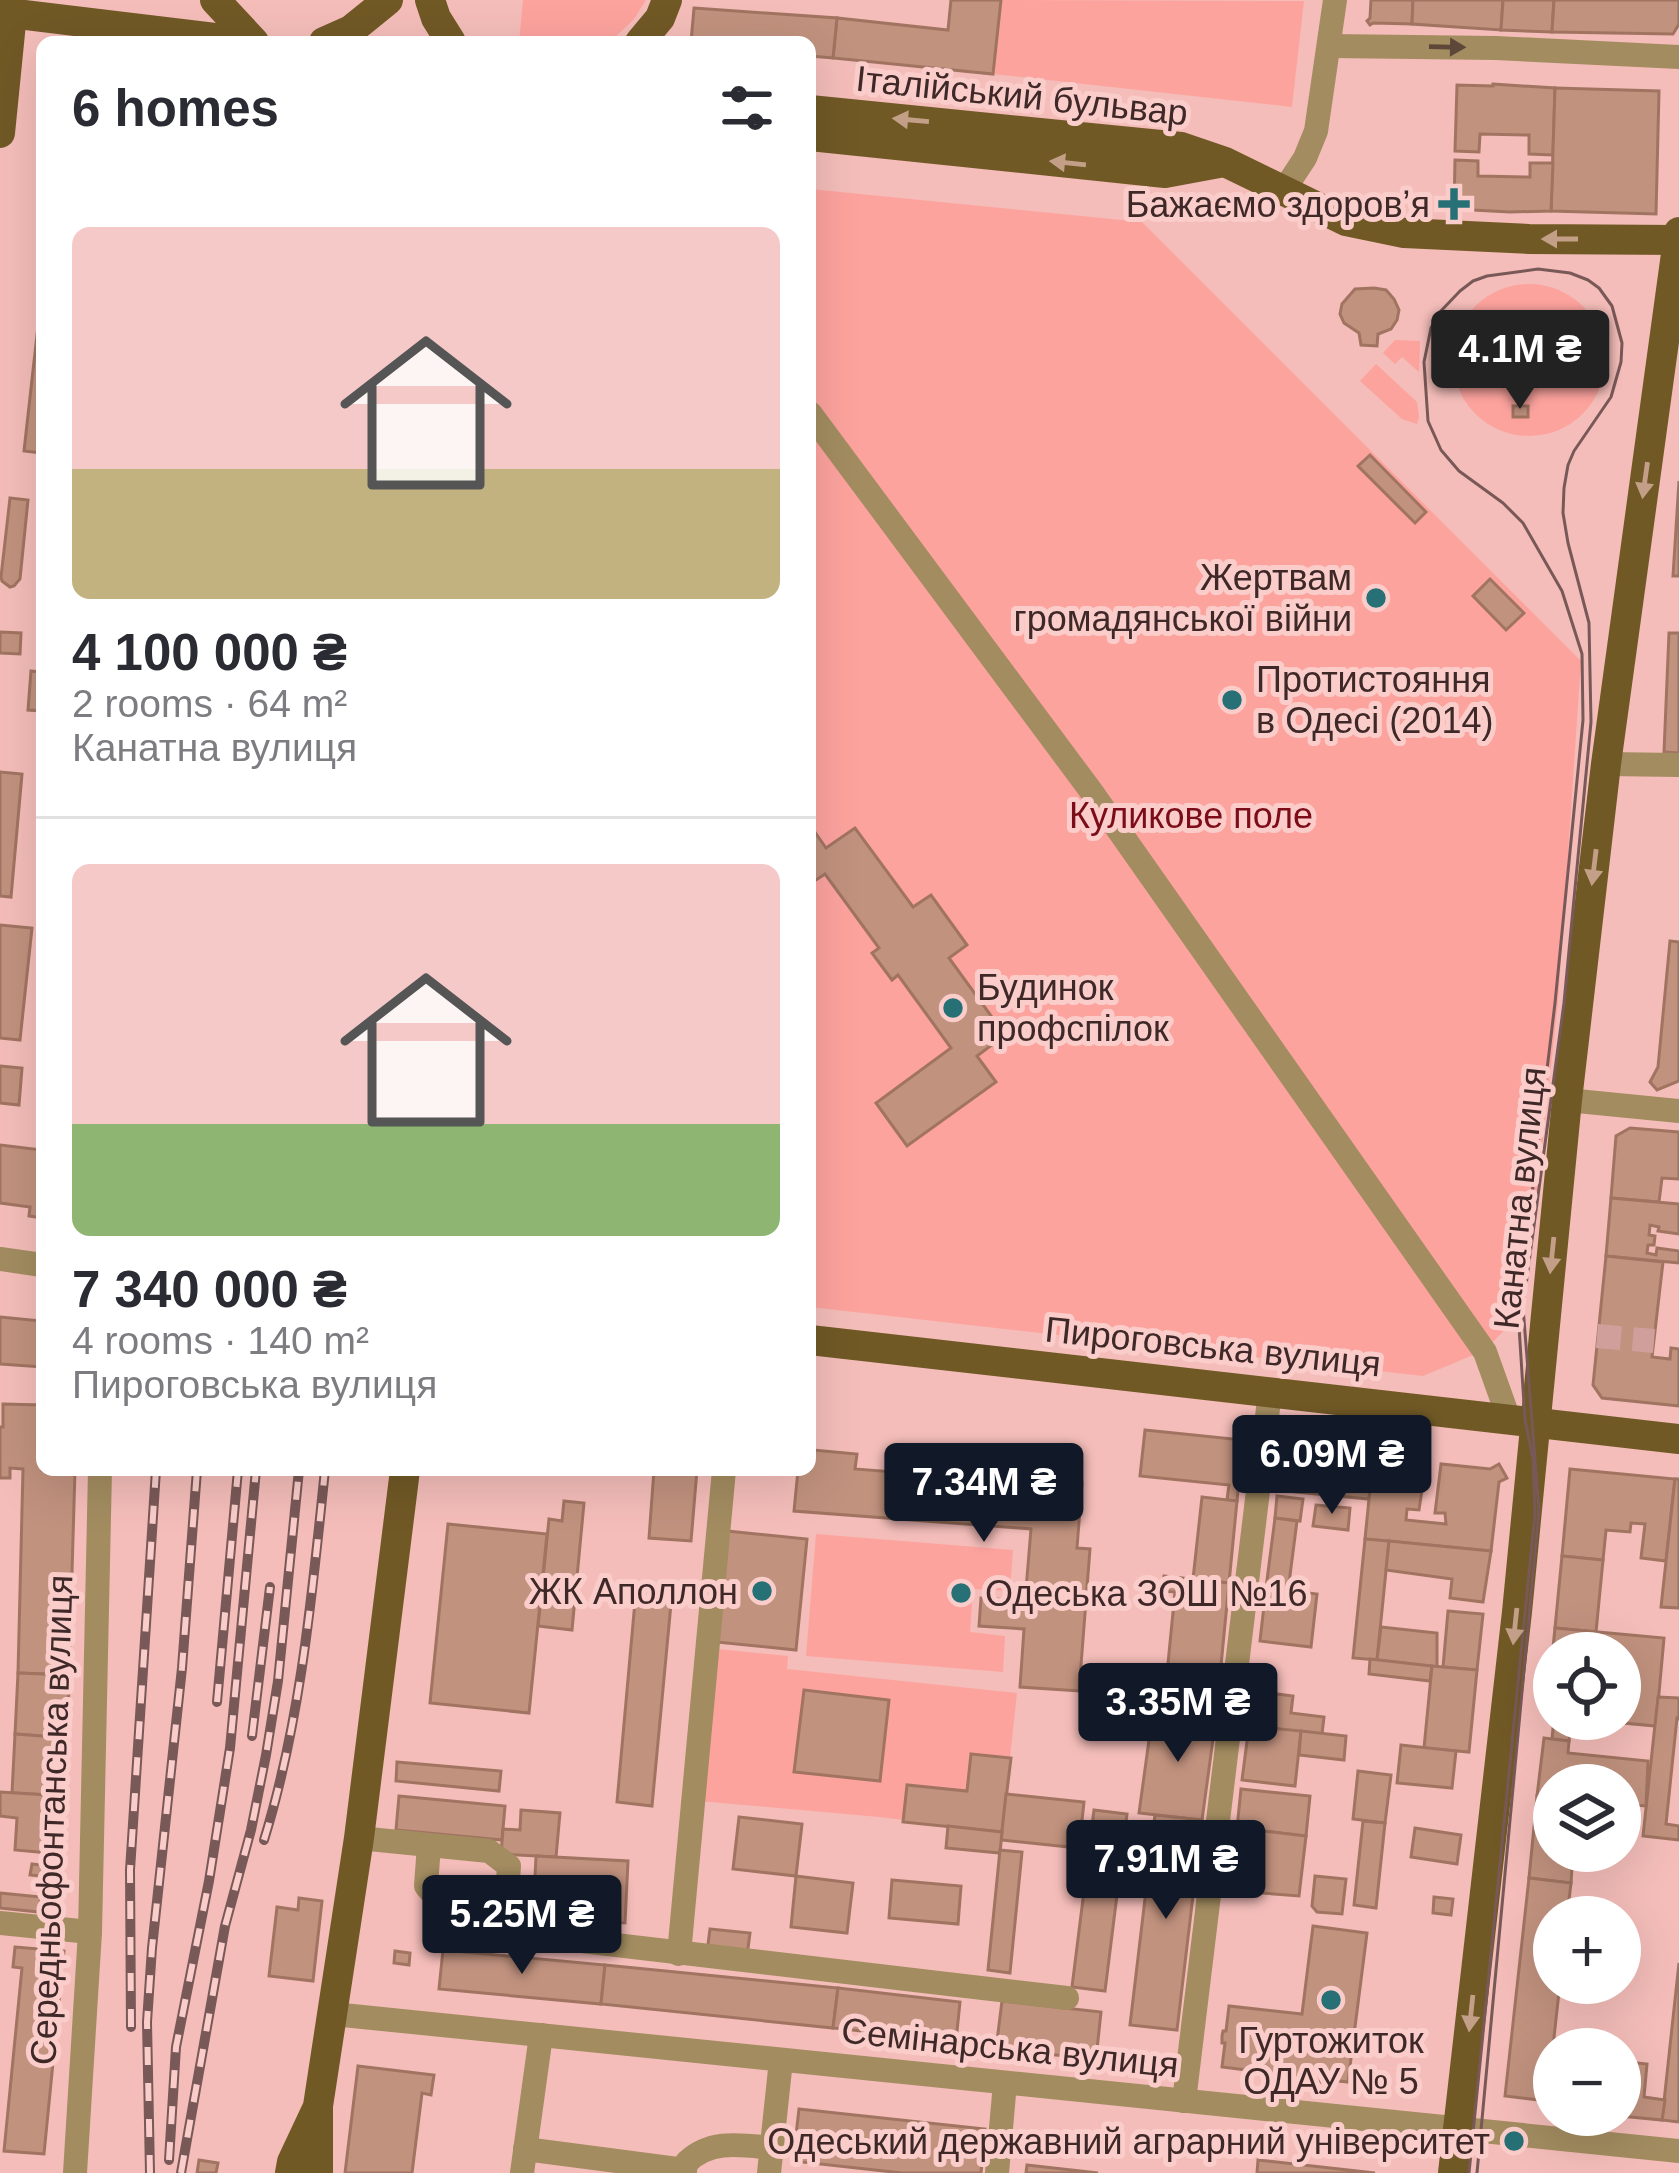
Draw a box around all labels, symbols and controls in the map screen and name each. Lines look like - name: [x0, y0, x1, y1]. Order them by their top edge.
- one-way arrow: [1429, 38, 1467, 57]
- street label: Італійський бульвар: [854, 58, 1190, 133]
- icon: filters: [714, 75, 780, 141]
- text: 6 homes: [72, 80, 279, 137]
- one-way arrow: [892, 110, 929, 129]
- one-way arrow: [1049, 153, 1086, 172]
- place label: Бажаємо здоровʼя: [1126, 184, 1430, 225]
- marker: Бажаємо здоровʼя: [1441, 191, 1467, 217]
- one-way arrow: [1540, 229, 1578, 249]
- icon: home: [318, 305, 534, 521]
- pin: 4.1M ₴: [1422, 310, 1618, 412]
- text: 4.1M ₴: [1458, 327, 1582, 370]
- one-way arrow: [1635, 462, 1654, 500]
- place label: Жертвам громадянської війни: [1014, 557, 1352, 639]
- marker: Жертвам громадянської війни: [1363, 585, 1389, 611]
- text: 4 100 000 ₴: [72, 624, 347, 681]
- place label: Протистояння в Одесі (2014): [1256, 659, 1493, 741]
- text: 2 rooms · 64 m²: [72, 682, 347, 725]
- marker: Протистояння в Одесі (2014): [1219, 687, 1245, 713]
- text: Канатна вулиця: [72, 726, 357, 769]
- park label: Куликове поле: [1069, 795, 1313, 836]
- one-way arrow: [1585, 849, 1604, 886]
- icon: home: [318, 942, 534, 1158]
- place label: Будинок профспілок: [977, 967, 1169, 1049]
- marker: Будинок профспілок: [940, 995, 966, 1021]
- street label: Канатна вулиця: [1485, 1065, 1554, 1331]
- one-way arrow: [1542, 1237, 1561, 1274]
- text: 7 340 000 ₴: [72, 1261, 347, 1318]
- street label: Пироговська вулиця: [1043, 1308, 1383, 1385]
- text: 4 rooms · 140 m²: [72, 1319, 369, 1362]
- text: Пироговська вулиця: [72, 1363, 437, 1406]
- pin: 6.09M ₴: [1221, 1415, 1443, 1517]
- text: 6.09M ₴: [1259, 1432, 1405, 1475]
- pin: 7.34M ₴: [873, 1443, 1095, 1545]
- text: 7.34M ₴: [911, 1460, 1057, 1503]
- place label: ЖК Аполлон: [529, 1571, 738, 1612]
- place label: Одеська ЗОШ №16: [985, 1573, 1308, 1614]
- street label: Середньофонтанська вулиця: [22, 1574, 81, 2066]
- marker: ЖК Аполлон: [749, 1578, 775, 1604]
- marker: Одеська ЗОШ №16: [948, 1580, 974, 1606]
- one-way arrow: [1506, 1607, 1525, 1645]
- map controls: [1533, 1632, 1641, 2136]
- button: locate: [1533, 1632, 1641, 1740]
- pin: 3.35M ₴: [1067, 1663, 1289, 1765]
- text: 3.35M ₴: [1105, 1680, 1251, 1723]
- button: layers: [1533, 1764, 1641, 1872]
- pin: 7.91M ₴: [1055, 1820, 1277, 1922]
- text: 7.91M ₴: [1093, 1837, 1239, 1880]
- pin: 5.25M ₴: [411, 1875, 633, 1977]
- text: 5.25M ₴: [449, 1892, 595, 1935]
- button: +: [1533, 1896, 1641, 2004]
- marker: Гуртожиток ОДАУ № 5: [1318, 1987, 1344, 2013]
- one-way arrow: [1462, 1995, 1481, 2032]
- street label: Семінарська вулиця: [839, 2009, 1181, 2086]
- place label: Гуртожиток ОДАУ № 5: [1238, 2020, 1424, 2102]
- button: −: [1533, 2028, 1641, 2136]
- place label: Одеський державний аграрний університет: [767, 2121, 1490, 2162]
- marker: Одеський державний аграрний університет: [1501, 2128, 1527, 2154]

